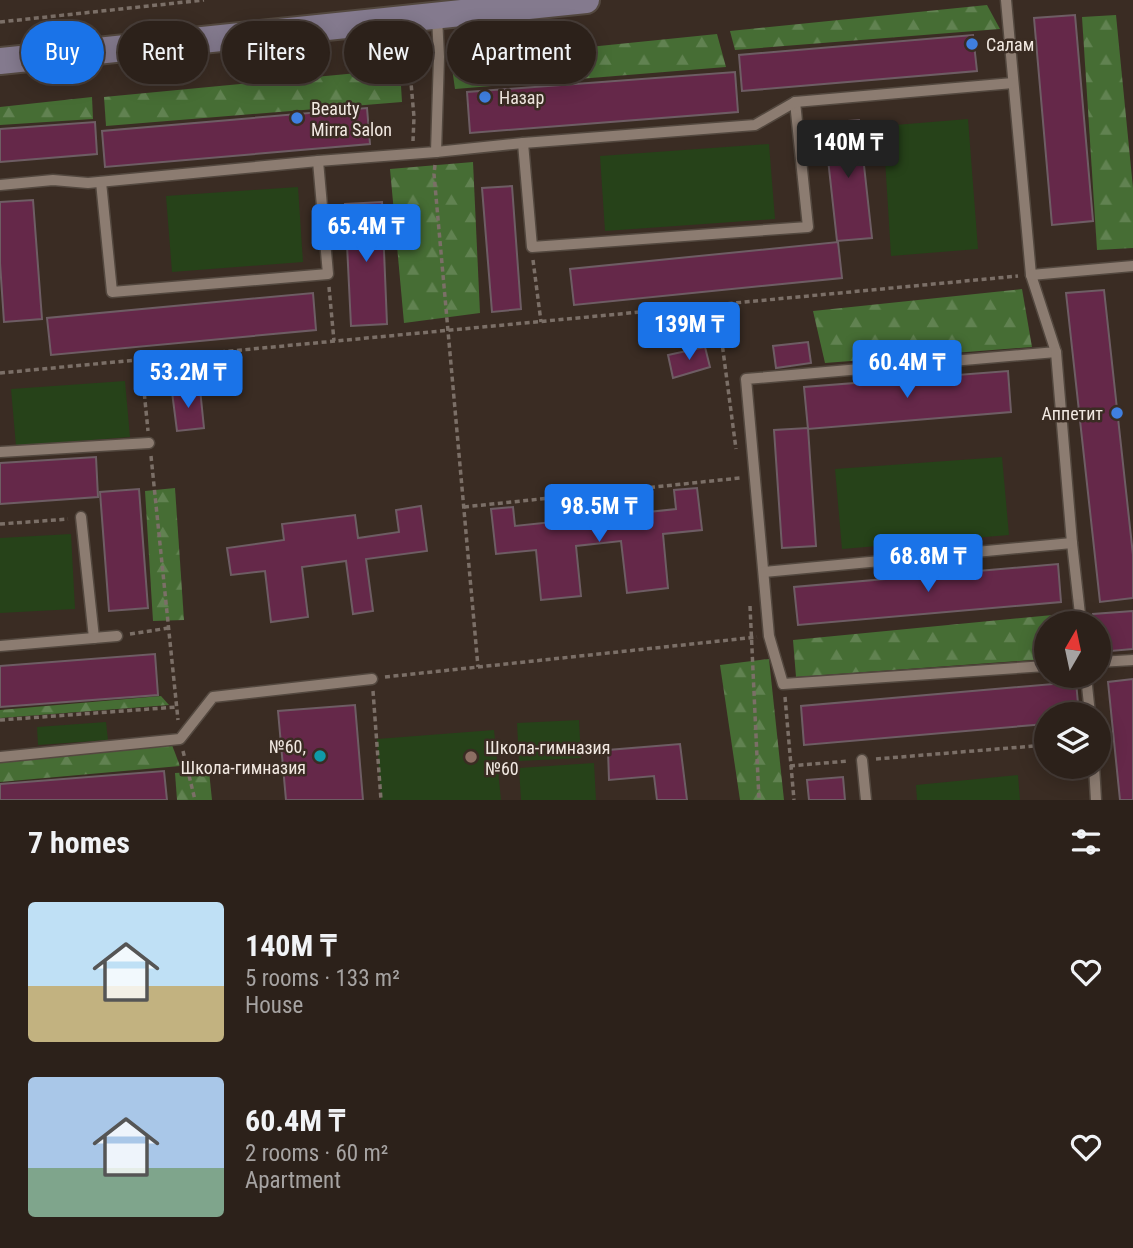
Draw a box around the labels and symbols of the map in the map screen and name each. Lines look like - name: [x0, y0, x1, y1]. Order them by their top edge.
- place label: Салам: [986, 34, 1034, 55]
- marker: Салам: [964, 36, 980, 52]
- place label: Назар: [499, 87, 544, 108]
- marker: Назар: [477, 89, 493, 105]
- place label: Beauty Mirra Salon: [311, 98, 392, 140]
- marker: Beauty Mirra Salon: [289, 110, 305, 126]
- pin: 140M ₸: [791, 120, 905, 180]
- pin: 65.4M ₸: [301, 204, 431, 264]
- pin: 139M ₸: [632, 302, 746, 362]
- pin: 60.4M ₸: [842, 340, 972, 400]
- pin: 53.2M ₸: [123, 350, 253, 410]
- place label: Аппетит: [1041, 403, 1103, 424]
- marker: Аппетит: [1109, 405, 1125, 421]
- pin: 98.5M ₸: [534, 484, 664, 544]
- pin: 68.8M ₸: [863, 534, 993, 594]
- north arrow: [1034, 611, 1111, 688]
- place label: №60, Школа-гимназия: [181, 736, 306, 778]
- place label: Школа-гимназия №60: [485, 737, 610, 779]
- marker: №60, Школа-гимназия: [312, 748, 328, 764]
- marker: Школа-гимназия №60: [463, 749, 479, 765]

